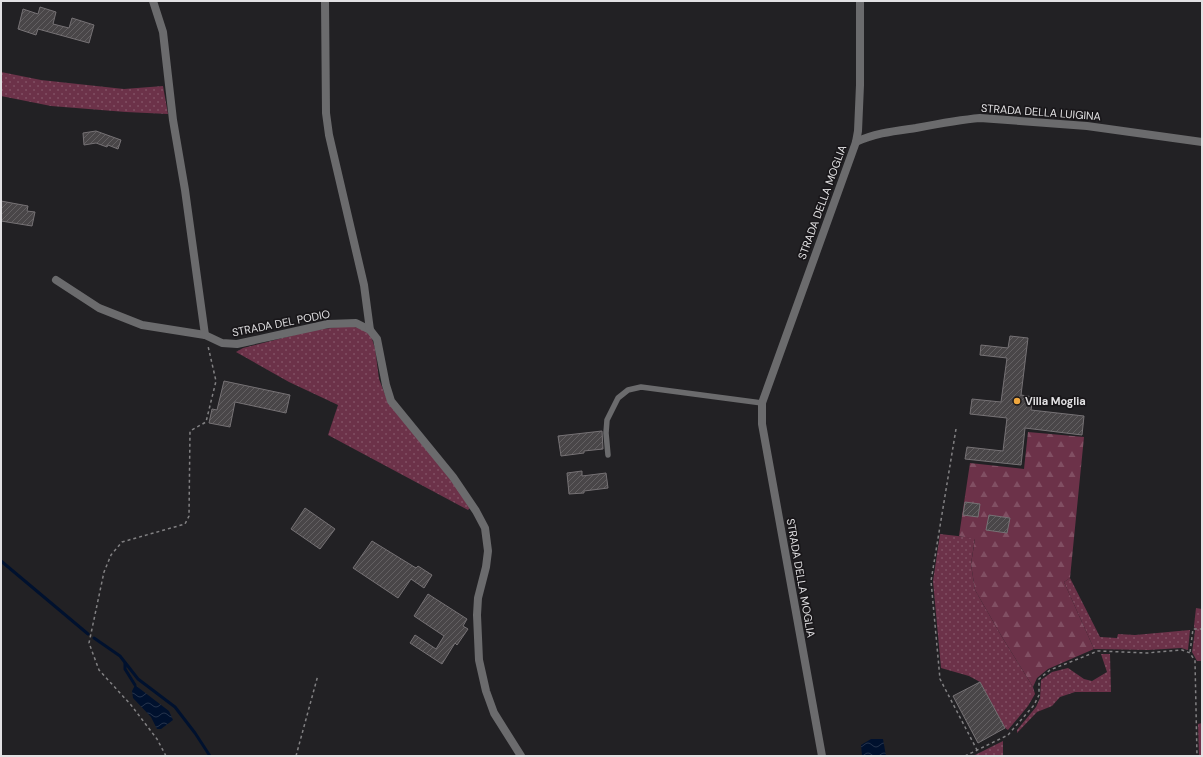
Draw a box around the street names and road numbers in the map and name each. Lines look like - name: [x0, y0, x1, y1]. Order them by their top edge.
- street label: STRADA DELLA LUIGINA: [981, 101, 1101, 123]
- street label: STRADA DELLA MOGLIA: [795, 143, 849, 261]
- street label: STRADA DEL PODIO: [231, 307, 331, 339]
- street label: STRADA DELLA MOGLIA: [784, 517, 818, 639]

